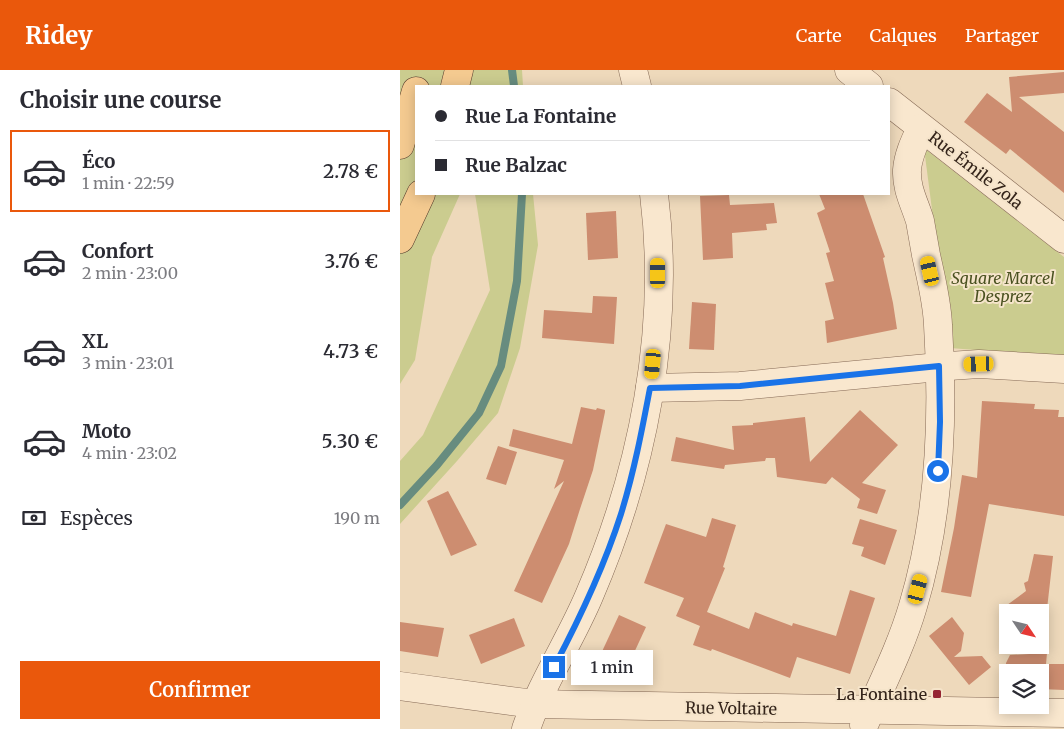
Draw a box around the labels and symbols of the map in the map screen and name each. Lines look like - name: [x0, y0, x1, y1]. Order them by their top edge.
- street label: Rue Émile Zola: [925, 127, 1028, 213]
- car: [919, 255, 940, 287]
- car: [650, 258, 665, 288]
- park label: Square Marcel Desprez: [951, 268, 1055, 306]
- car: [644, 348, 661, 380]
- car: [963, 356, 994, 372]
- route start: [927, 460, 949, 482]
- car: [906, 573, 929, 605]
- north arrow: [999, 604, 1049, 654]
- callout: 1 min: [572, 650, 654, 684]
- route end: [543, 656, 565, 678]
- place label: La Fontaine: [836, 684, 927, 704]
- marker: La Fontaine: [931, 688, 943, 700]
- street label: Rue Voltaire: [685, 697, 777, 719]

